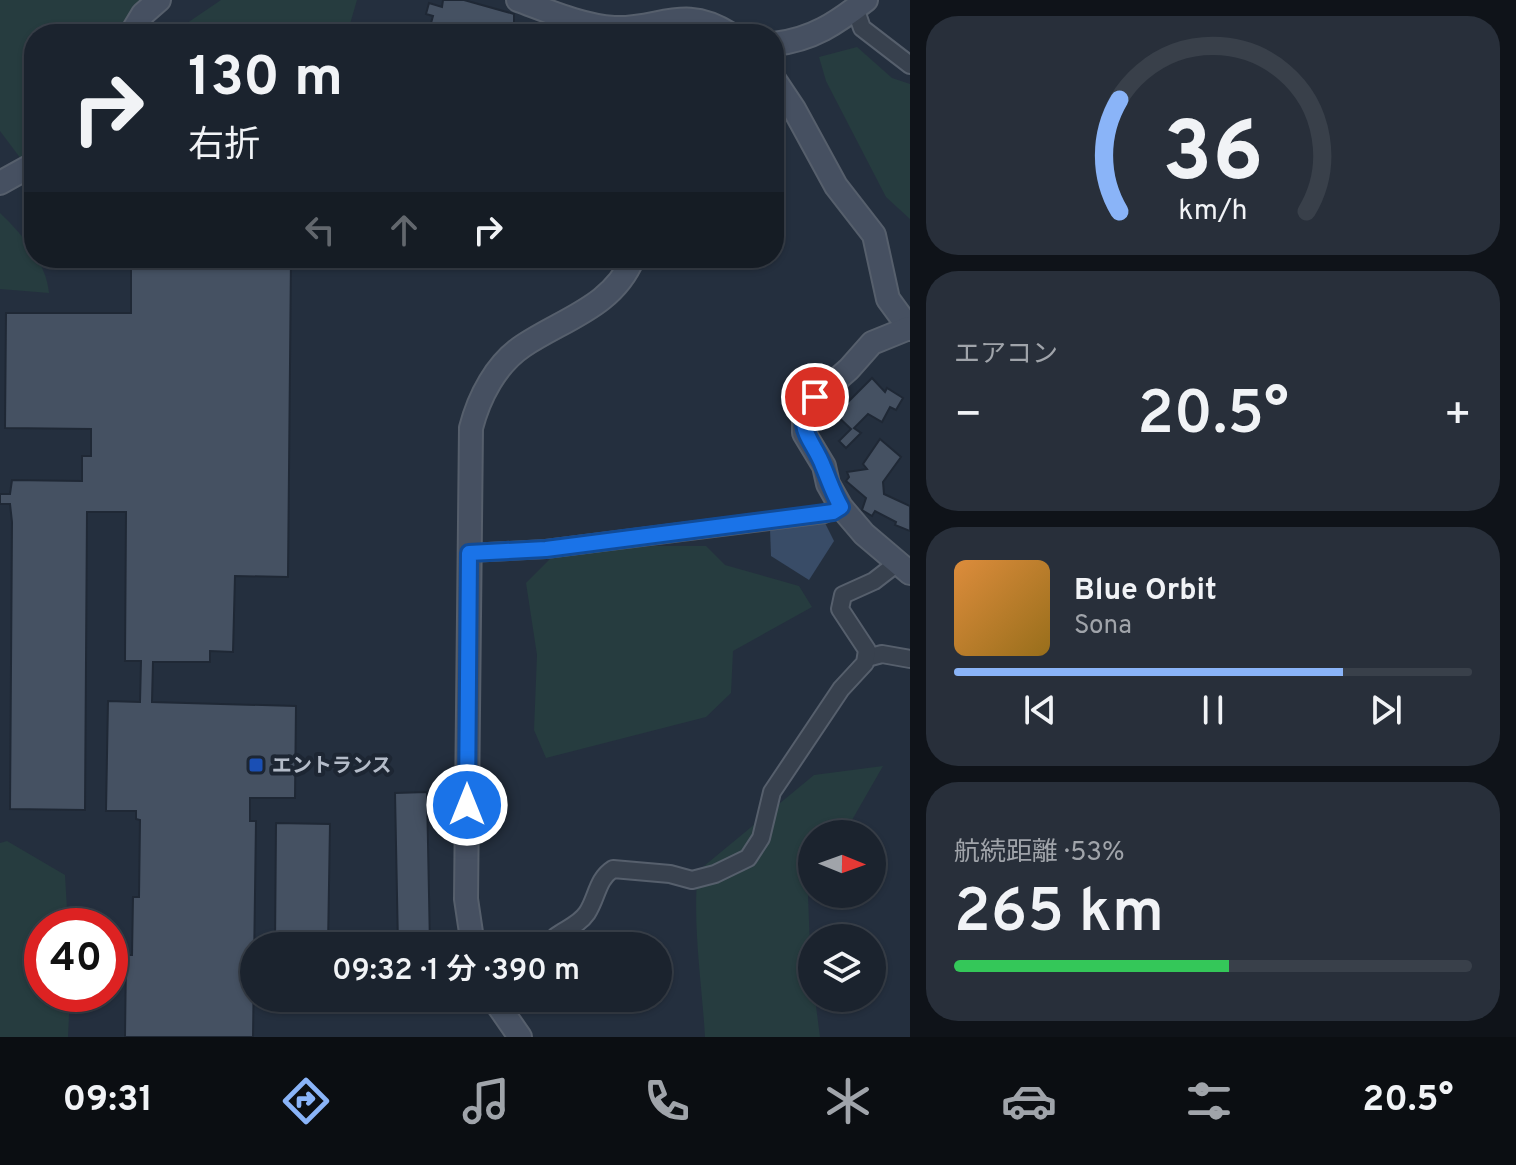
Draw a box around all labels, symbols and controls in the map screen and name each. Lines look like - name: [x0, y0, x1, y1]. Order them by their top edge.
- text: 130 m: [188, 45, 343, 115]
- icon: right: [56, 56, 160, 160]
- text: 36: [1163, 104, 1263, 209]
- text: 右折: [188, 124, 260, 170]
- text: km/h: [1178, 194, 1248, 230]
- icon: left: [298, 208, 342, 252]
- icon: ahead: [382, 208, 426, 252]
- icon: right: [466, 208, 510, 252]
- text: エアコン: [954, 339, 1058, 372]
- pin: [781, 363, 849, 431]
- icon: arrive: [793, 375, 837, 419]
- text: 20.5°: [1137, 379, 1289, 455]
- text: −: [954, 389, 982, 445]
- text: +: [1444, 389, 1472, 445]
- text: Blue Orbit: [1074, 573, 1217, 610]
- text: Sona: [1074, 610, 1132, 643]
- icon: previous: [1018, 688, 1062, 732]
- icon: pause: [1191, 688, 1235, 732]
- icon: next: [1364, 688, 1408, 732]
- place label: エントランス: [272, 754, 392, 780]
- marker: エントランス: [247, 756, 265, 774]
- position arrow: [425, 763, 509, 847]
- north arrow: [798, 820, 886, 908]
- map controls: [798, 820, 886, 1012]
- text: 航続距離 · 53%: [954, 837, 1125, 870]
- text: 265 km: [954, 877, 1164, 953]
- speed limit sign: 40: [24, 908, 128, 1012]
- button: layers: [798, 924, 886, 1012]
- text: 09:32 · 1 分 · 390 m: [332, 953, 580, 990]
- icon: directions: [278, 1073, 334, 1129]
- icon: music: [458, 1073, 514, 1129]
- icon: phone: [639, 1073, 695, 1129]
- icon: climate: [820, 1073, 876, 1129]
- icon: car: [1001, 1073, 1057, 1129]
- icon: filters: [1181, 1073, 1237, 1129]
- text: 09:31: [62, 1078, 153, 1124]
- text: 20.5°: [1362, 1078, 1454, 1124]

